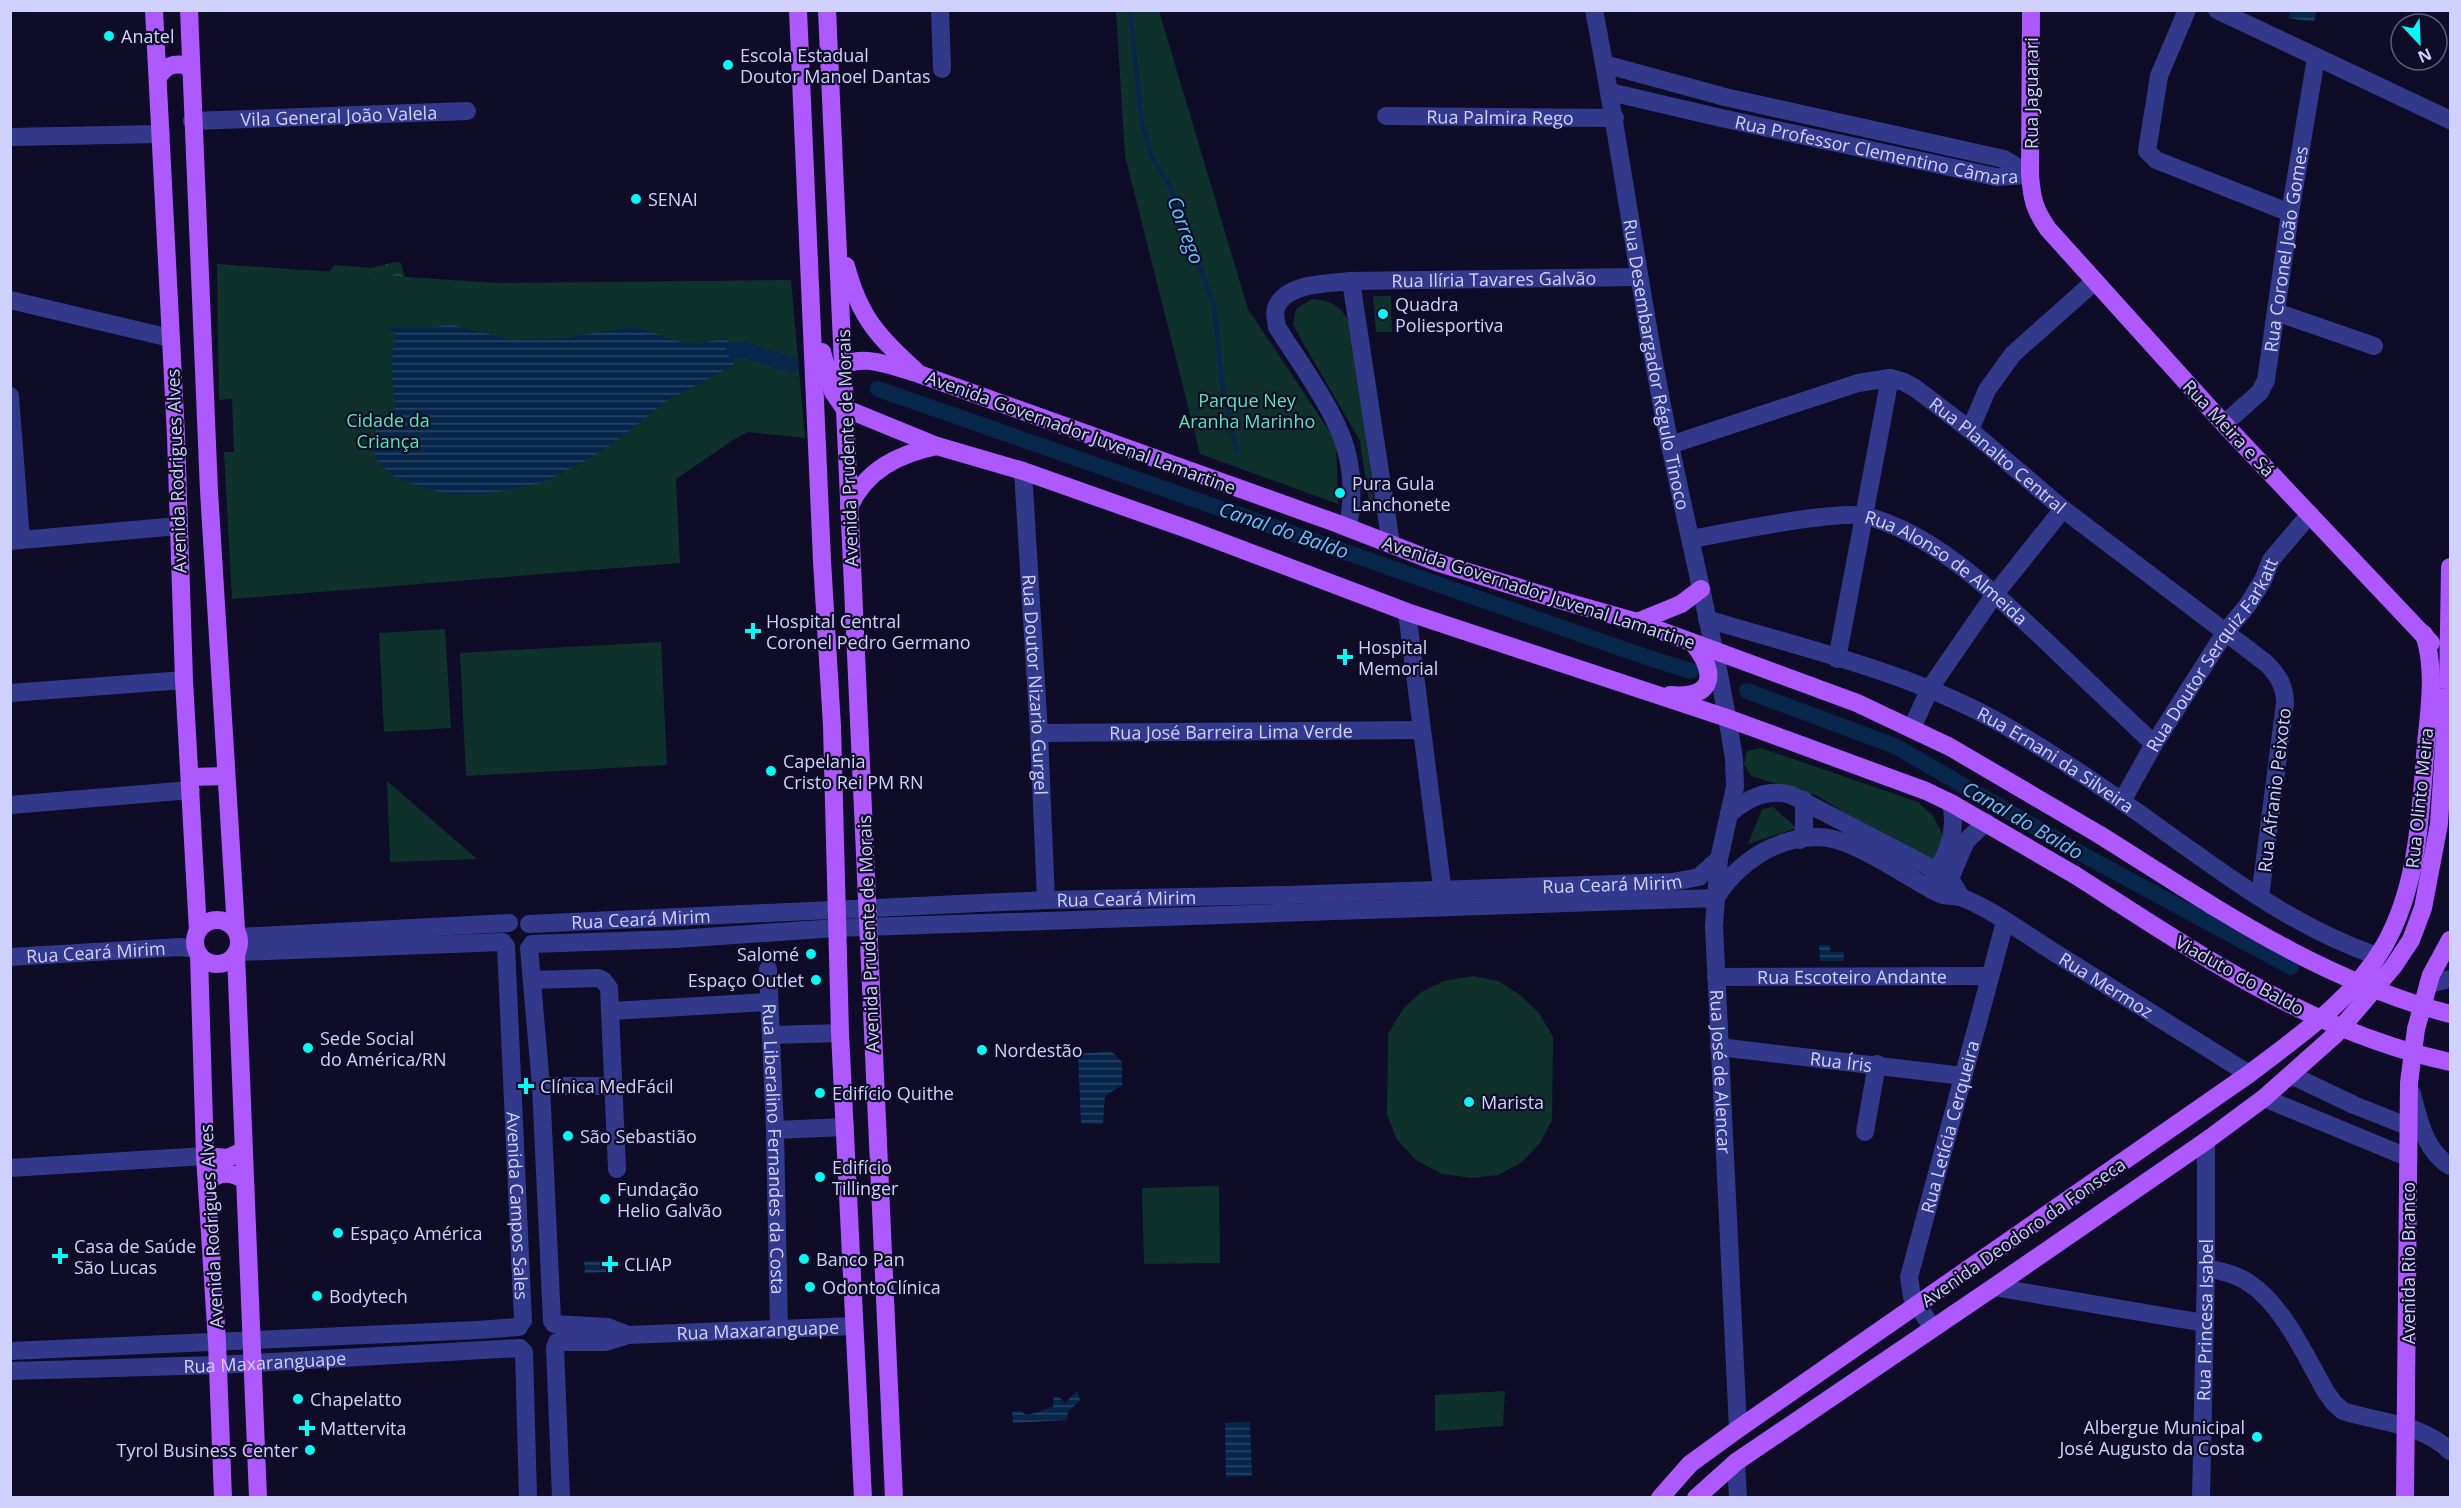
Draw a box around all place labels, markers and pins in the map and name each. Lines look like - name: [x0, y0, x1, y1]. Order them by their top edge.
- place label: Anatel: [121, 24, 175, 48]
- marker: Anatel: [102, 29, 116, 43]
- place label: Escola Estadual Doutor Manoel Dantas: [740, 43, 931, 88]
- marker: Escola Estadual Doutor Manoel Dantas: [721, 58, 735, 72]
- place label: SENAI: [648, 187, 698, 211]
- marker: SENAI: [629, 192, 643, 206]
- place label: Quadra Poliesportiva: [1395, 292, 1504, 337]
- marker: Quadra Poliesportiva: [1376, 307, 1390, 321]
- place label: Pura Gula Lanchonete: [1352, 471, 1451, 516]
- marker: Pura Gula Lanchonete: [1333, 486, 1347, 500]
- place label: Hospital Central Coronel Pedro Germano: [766, 609, 971, 654]
- marker: Hospital Central Coronel Pedro Germano: [744, 622, 762, 640]
- place label: Hospital Memorial: [1358, 635, 1438, 680]
- marker: Hospital Memorial: [1336, 648, 1354, 666]
- place label: Capelania Cristo Rei PM RN: [783, 749, 924, 794]
- marker: Capelania Cristo Rei PM RN: [764, 764, 778, 778]
- place label: Salomé: [737, 942, 799, 966]
- marker: Salomé: [804, 947, 818, 961]
- place label: Espaço Outlet: [688, 968, 804, 992]
- marker: Espaço Outlet: [809, 973, 823, 987]
- place label: Sede Social do América/RN: [320, 1026, 446, 1071]
- place label: Nordestão: [994, 1038, 1083, 1062]
- marker: Sede Social do América/RN: [301, 1041, 315, 1055]
- marker: Nordestão: [975, 1043, 989, 1057]
- place label: Clínica MedFácil: [540, 1074, 674, 1098]
- marker: Clínica MedFácil: [517, 1077, 535, 1095]
- place label: Edifício Quithe: [832, 1081, 954, 1105]
- marker: Edifício Quithe: [813, 1086, 827, 1100]
- place label: Marista: [1481, 1090, 1544, 1114]
- marker: Marista: [1462, 1095, 1476, 1109]
- place label: São Sebastião: [580, 1124, 697, 1148]
- marker: São Sebastião: [561, 1129, 575, 1143]
- place label: Edifício Tillinger: [832, 1155, 899, 1200]
- marker: Edifício Tillinger: [813, 1170, 827, 1184]
- place label: Fundação Helio Galvão: [617, 1177, 722, 1222]
- marker: Fundação Helio Galvão: [598, 1192, 612, 1206]
- place label: Espaço América: [350, 1221, 482, 1245]
- marker: Espaço América: [331, 1226, 345, 1240]
- place label: Casa de Saúde São Lucas: [74, 1234, 196, 1279]
- marker: Casa de Saúde São Lucas: [51, 1247, 69, 1265]
- place label: Banco Pan: [816, 1247, 905, 1271]
- place label: CLIAP: [624, 1252, 672, 1276]
- marker: Banco Pan: [797, 1252, 811, 1266]
- marker: CLIAP: [601, 1255, 619, 1273]
- place label: OdontoClínica: [822, 1275, 941, 1299]
- marker: OdontoClínica: [803, 1280, 817, 1294]
- place label: Bodytech: [329, 1284, 408, 1308]
- marker: Bodytech: [310, 1289, 324, 1303]
- place label: Chapelatto: [310, 1387, 402, 1411]
- marker: Chapelatto: [291, 1392, 305, 1406]
- place label: Albergue Municipal José Augusto da Costa: [2057, 1415, 2245, 1460]
- place label: Mattervita: [320, 1416, 406, 1440]
- marker: Mattervita: [298, 1419, 316, 1437]
- marker: Albergue Municipal José Augusto da Costa: [2250, 1430, 2264, 1444]
- place label: Tyrol Business Center: [117, 1438, 299, 1462]
- marker: Tyrol Business Center: [303, 1443, 317, 1457]

